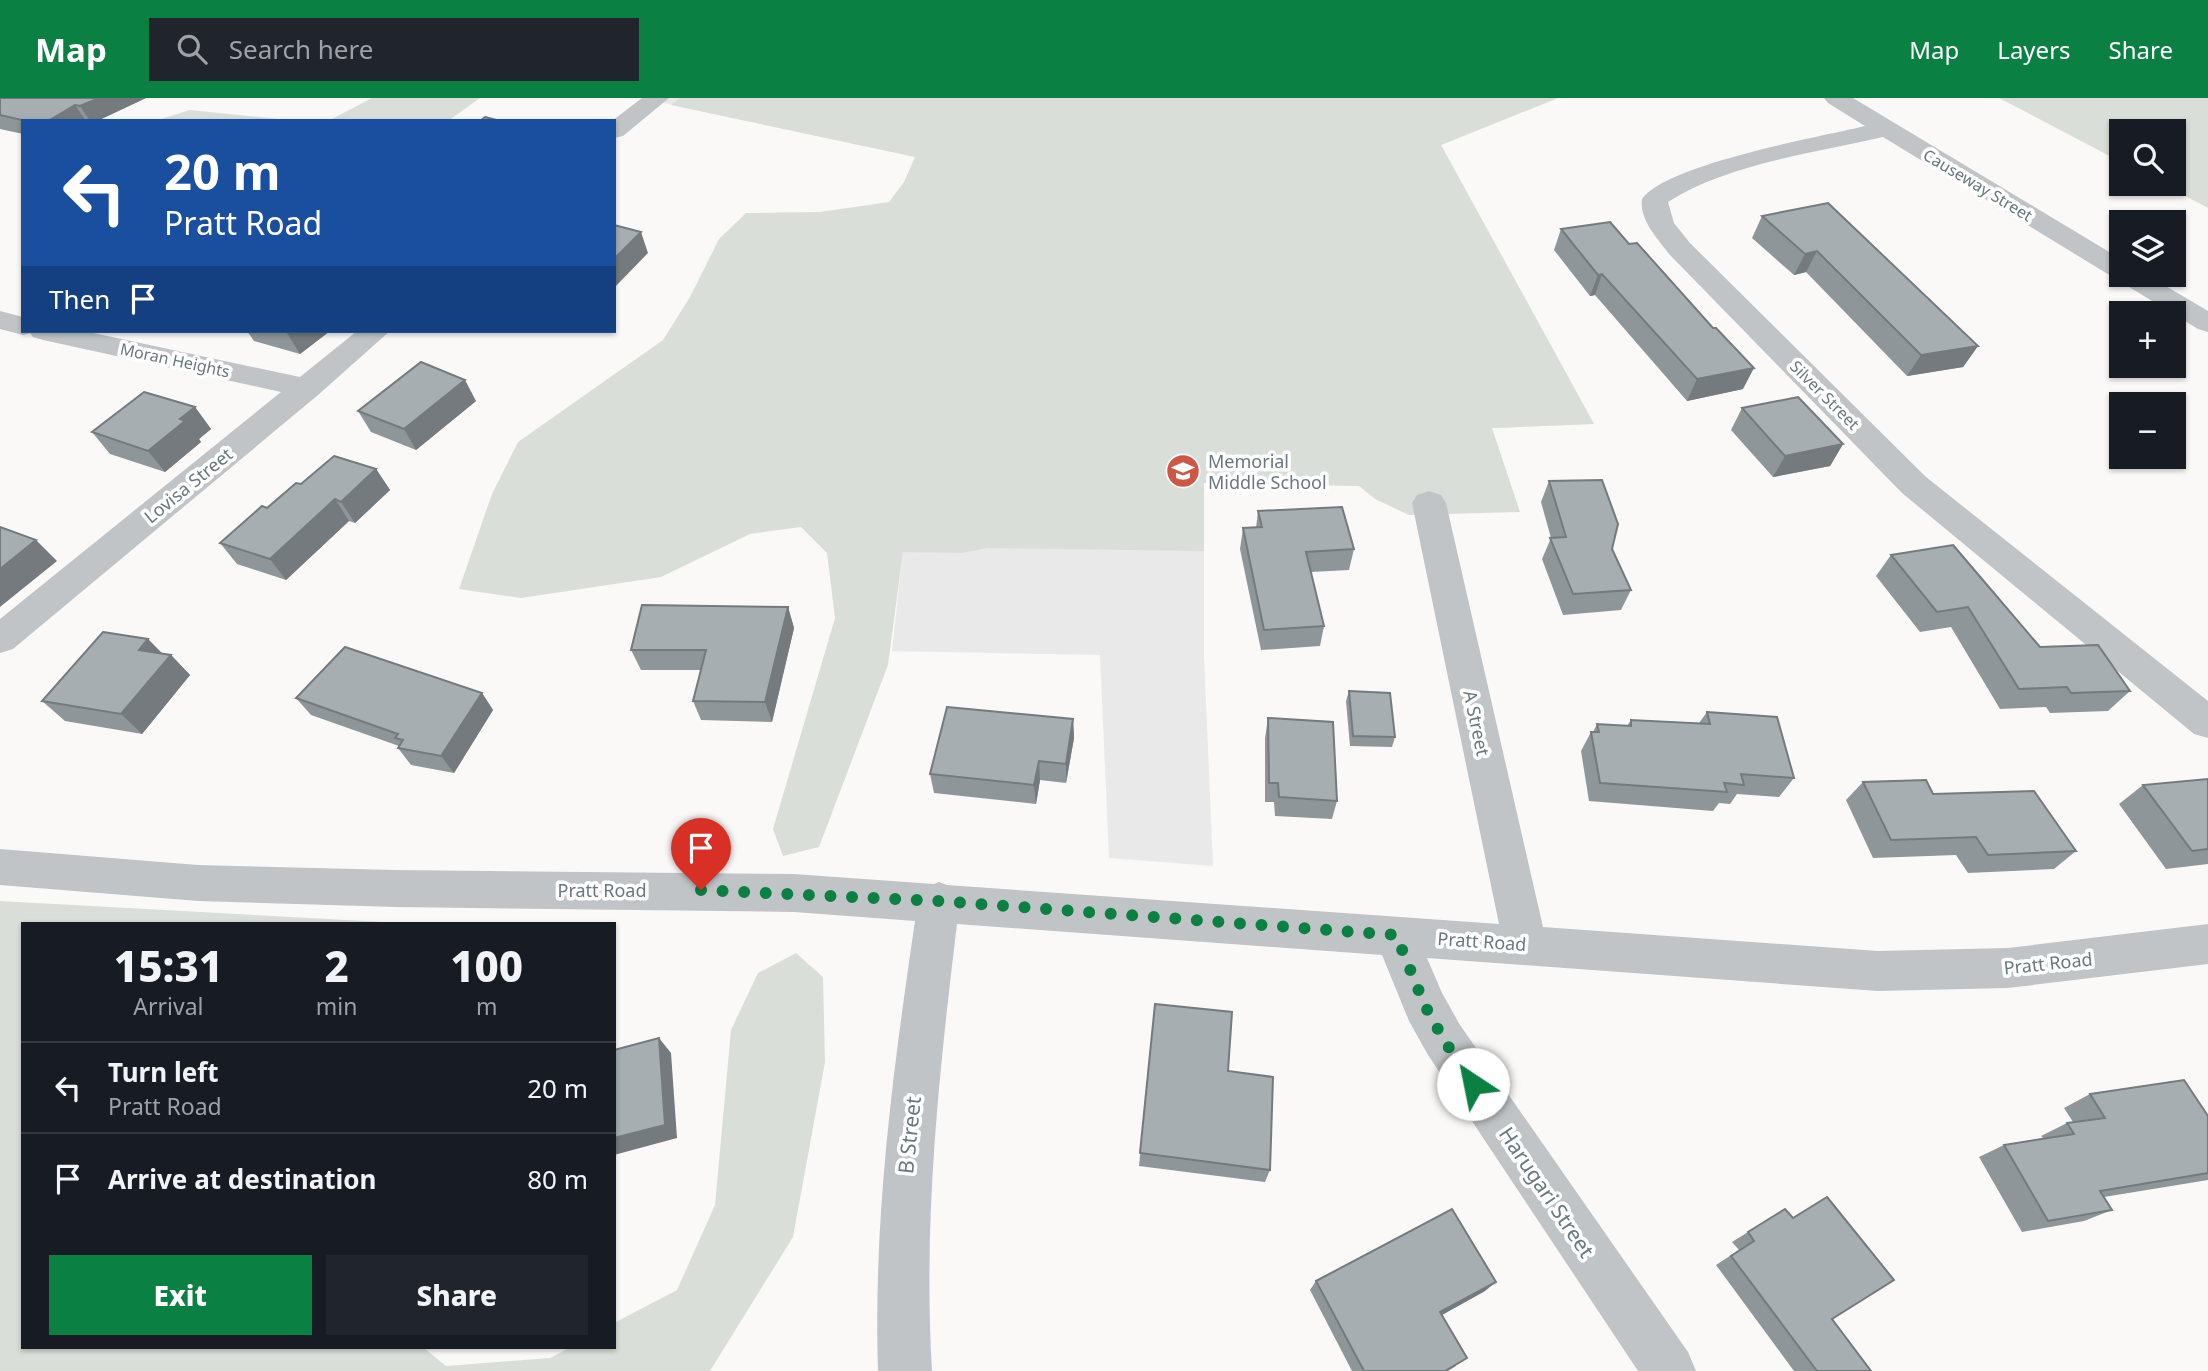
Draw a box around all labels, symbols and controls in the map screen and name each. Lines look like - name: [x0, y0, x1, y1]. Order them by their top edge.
- search box: [149, 18, 639, 81]
- text: Map: [35, 27, 107, 72]
- icon: search: [173, 30, 211, 68]
- text: Search here: [229, 31, 373, 67]
- text: Map: [1909, 33, 1959, 66]
- text: Layers: [1997, 33, 2071, 66]
- text: Share: [2109, 33, 2173, 66]
- map controls: [2109, 119, 2186, 469]
- button: search: [2109, 119, 2186, 196]
- text: 20 m: [164, 138, 281, 204]
- street label: Causeway Street: [1919, 144, 2037, 226]
- icon: left: [49, 147, 140, 238]
- text: Pratt Road: [164, 201, 322, 244]
- button: layers: [2109, 210, 2186, 287]
- icon: arrive: [124, 280, 162, 318]
- text: Then: [49, 281, 110, 317]
- button: +: [2109, 301, 2186, 378]
- street label: Moran Heights: [118, 338, 232, 382]
- street label: Silver Street: [1786, 356, 1865, 435]
- button: −: [2109, 392, 2186, 469]
- street label: Lovisa Street: [139, 442, 238, 528]
- place label: Memorial Middle School: [1208, 449, 1327, 494]
- school or university icon: Memorial Middle School: [1164, 452, 1202, 490]
- street label: A Street: [1458, 688, 1496, 758]
- pin: [671, 818, 731, 890]
- icon: arrive: [682, 829, 720, 867]
- street label: Pratt Road: [558, 878, 647, 902]
- street label: Pratt Road: [1437, 926, 1527, 956]
- text: 15:31: [114, 937, 223, 994]
- text: 2: [324, 937, 349, 994]
- text: 100: [450, 937, 523, 994]
- street label: Pratt Road: [2002, 946, 2094, 980]
- text: Arrival: [133, 990, 203, 1022]
- text: min: [316, 990, 357, 1022]
- text: m: [476, 990, 497, 1022]
- position arrow: [1436, 1047, 1510, 1121]
- text: Turn left: [108, 1054, 219, 1090]
- icon: left: [49, 1069, 87, 1107]
- text: 20 m: [527, 1070, 588, 1106]
- text: Pratt Road: [108, 1090, 222, 1122]
- street label: B Street: [891, 1094, 927, 1175]
- street label: Harugari Street: [1493, 1121, 1601, 1263]
- icon: arrive: [49, 1160, 87, 1198]
- text: Arrive at destination: [108, 1161, 377, 1197]
- text: 80 m: [527, 1161, 588, 1197]
- button: Exit: [49, 1255, 312, 1335]
- button: Share: [326, 1255, 588, 1335]

